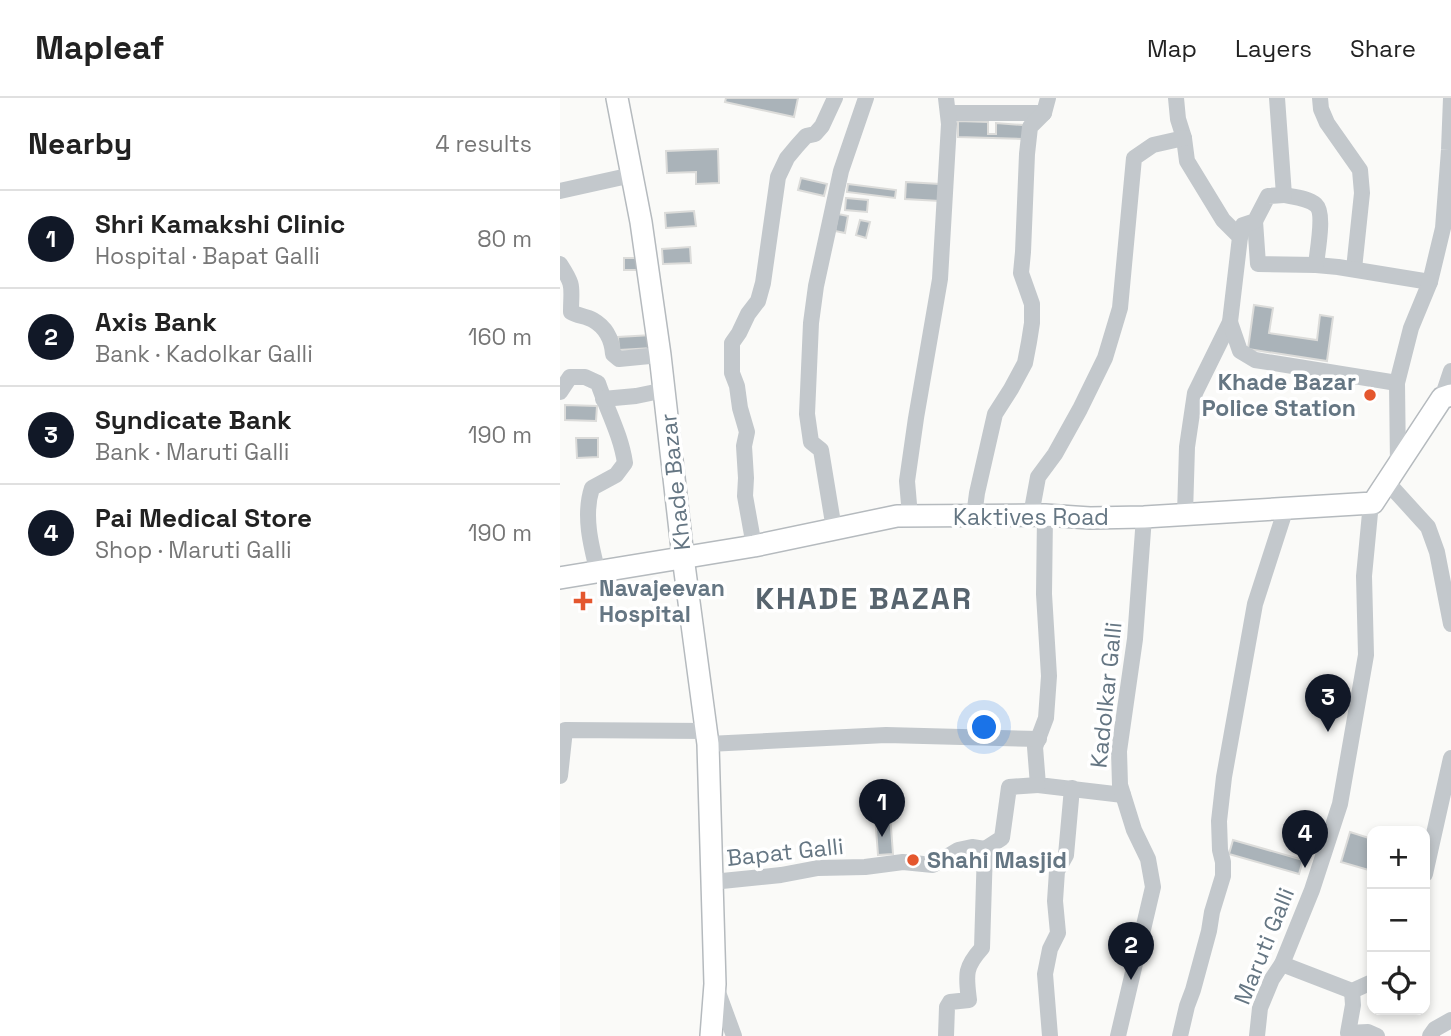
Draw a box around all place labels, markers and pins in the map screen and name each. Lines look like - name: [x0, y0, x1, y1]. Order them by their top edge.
- place label: Khade Bazar Police Station: [1202, 367, 1356, 423]
- marker: Khade Bazar Police Station: [1362, 387, 1378, 403]
- place label: Navajeevan Hospital: [599, 573, 725, 629]
- marker: Navajeevan Hospital: [573, 591, 593, 611]
- pin: 3: [1305, 674, 1351, 732]
- pin: 1: [859, 779, 905, 837]
- pin: 4: [1282, 810, 1328, 868]
- place label: Shahi Masjid: [927, 845, 1067, 875]
- marker: Shahi Masjid: [905, 852, 921, 868]
- pin: 2: [1108, 922, 1154, 980]

